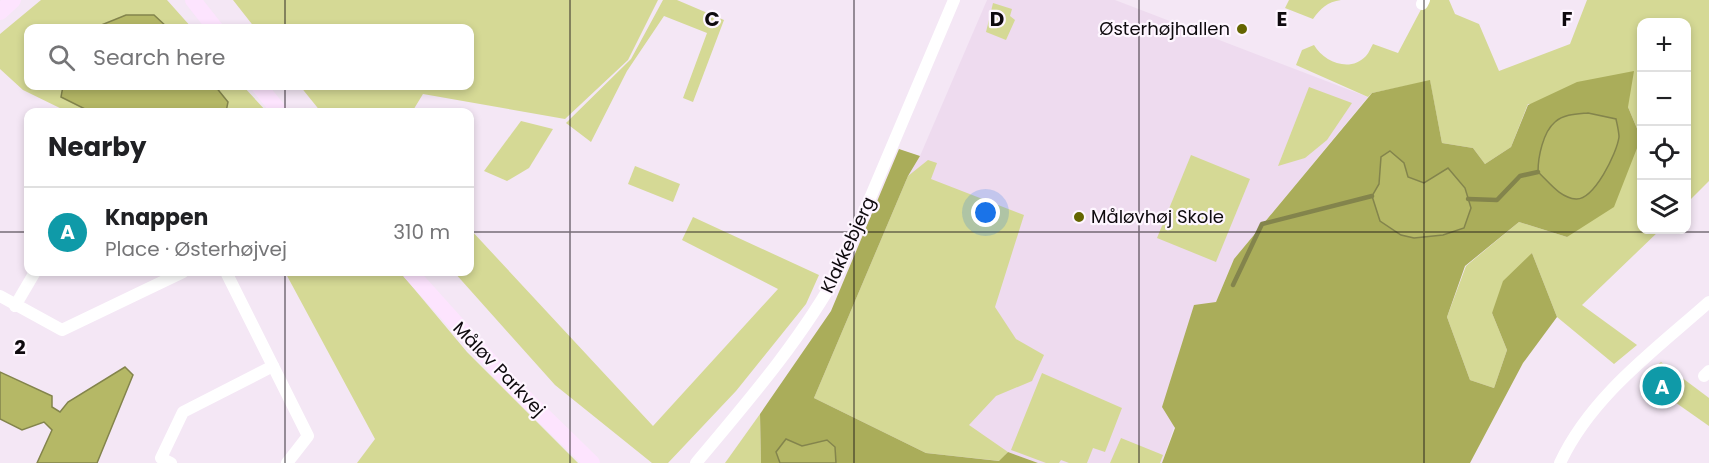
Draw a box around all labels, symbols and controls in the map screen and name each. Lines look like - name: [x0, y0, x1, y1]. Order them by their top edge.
- text: C: [704, 5, 720, 33]
- text: D: [990, 5, 1004, 33]
- text: E: [1277, 5, 1287, 33]
- text: F: [1562, 5, 1573, 33]
- place label: Østerhøjhallen: [1099, 16, 1230, 41]
- map controls: [1637, 18, 1691, 234]
- button: +: [1637, 18, 1691, 72]
- marker: Østerhøjhallen: [1235, 22, 1249, 36]
- search box: [24, 24, 474, 90]
- icon: search: [45, 41, 78, 74]
- text: Search here: [93, 42, 226, 73]
- button: −: [1637, 72, 1691, 126]
- button: locate: [1637, 126, 1691, 180]
- text: Nearby: [48, 129, 146, 165]
- button: layers: [1637, 180, 1691, 234]
- street label: Klakkebjerg: [814, 192, 881, 297]
- your location: [971, 198, 1000, 227]
- text: Knappen: [105, 202, 208, 233]
- place label: Måløvhøj Skole: [1091, 204, 1224, 229]
- marker: Måløvhøj Skole: [1072, 210, 1086, 224]
- text: A: [60, 218, 75, 246]
- text: 310 m: [393, 218, 450, 246]
- text: Place · Østerhøjvej: [105, 235, 287, 263]
- street label: Måløv Parkvej: [448, 316, 551, 422]
- text: 2: [14, 333, 26, 361]
- pin: A: [1642, 364, 1682, 408]

